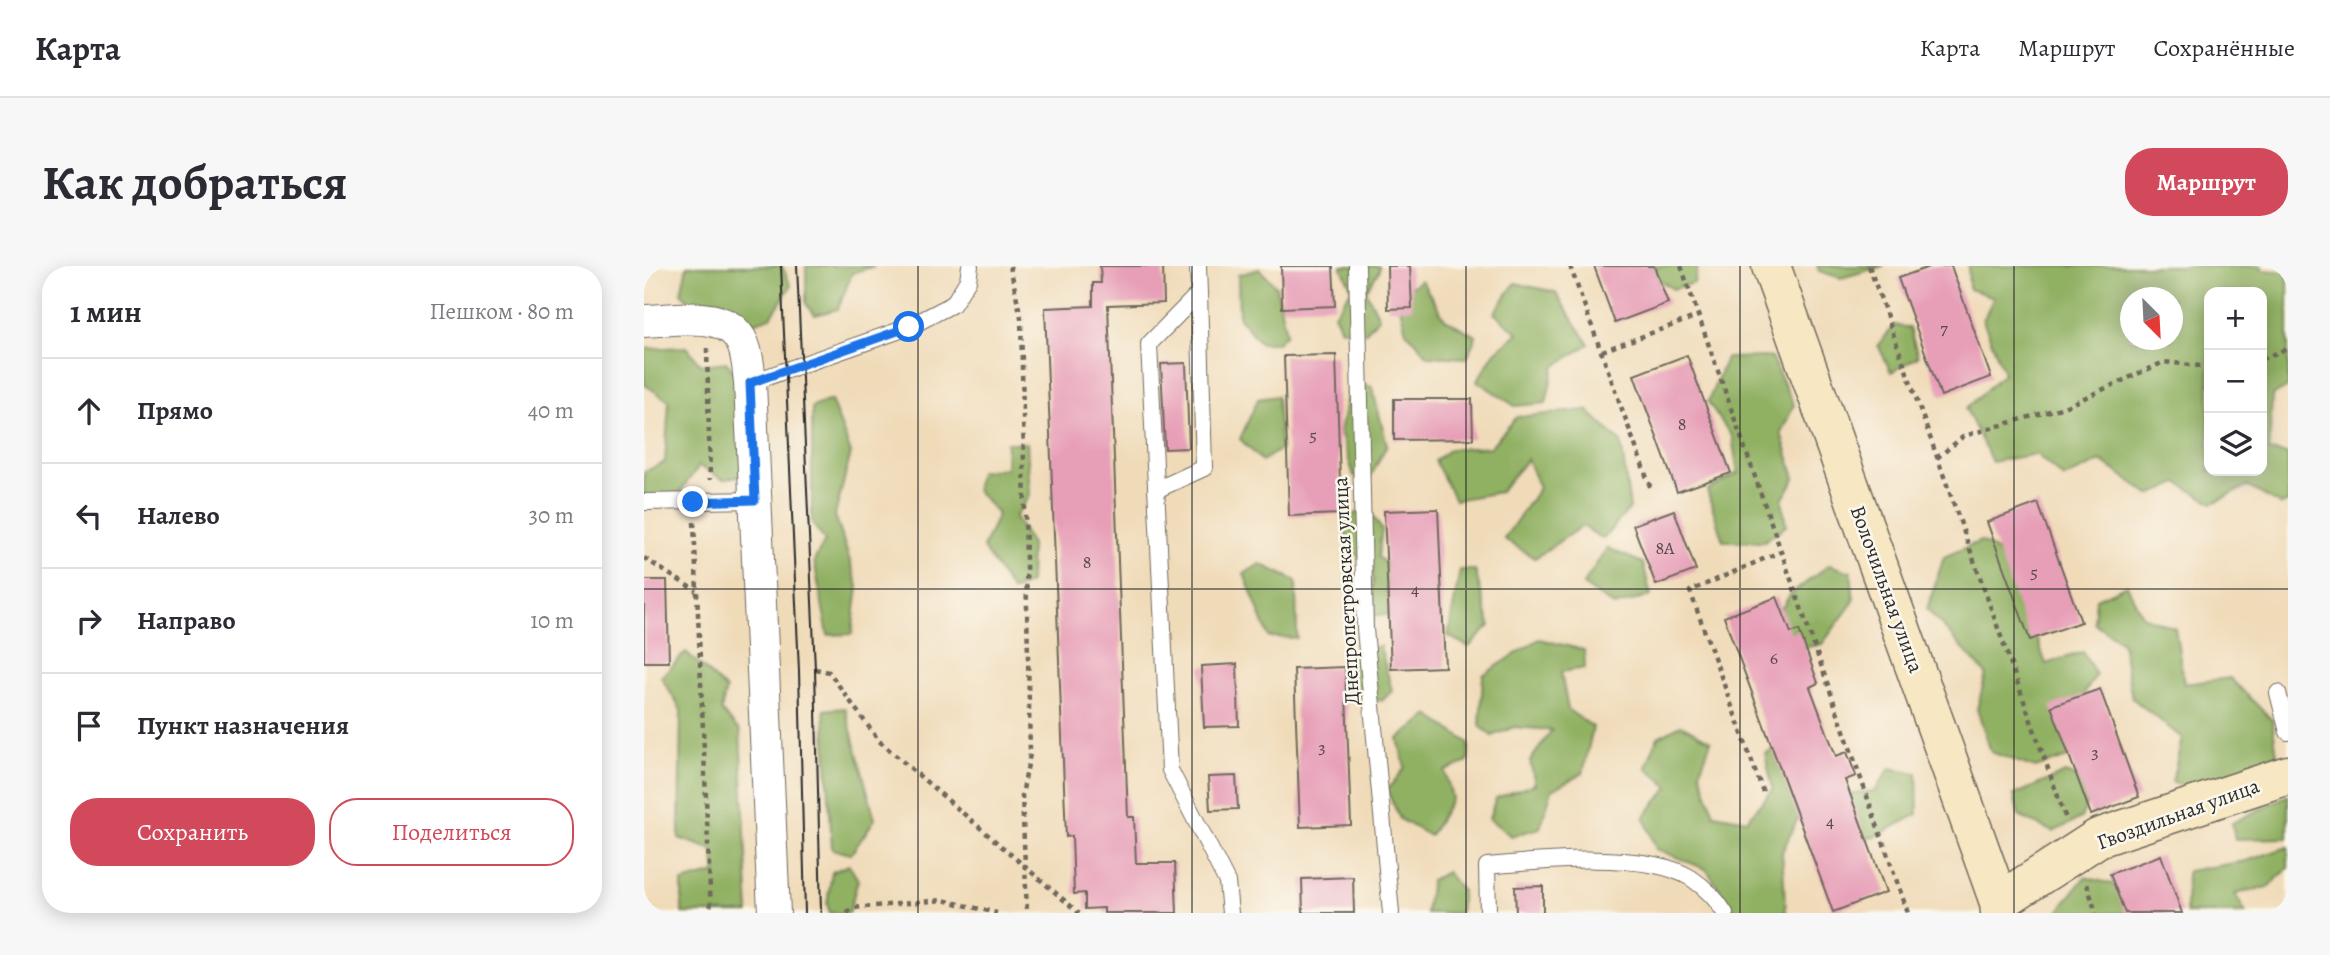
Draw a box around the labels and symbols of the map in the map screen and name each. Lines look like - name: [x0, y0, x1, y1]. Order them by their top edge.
- north arrow: [2120, 287, 2183, 350]
- route start: [893, 311, 924, 342]
- house number: 7: [1940, 316, 1948, 340]
- house number: 8: [1678, 412, 1686, 436]
- house number: 5: [1309, 423, 1317, 447]
- street label: Днепропетровская улица: [1326, 476, 1366, 706]
- route end: [677, 486, 708, 517]
- street label: Волочильная улица: [1844, 502, 1930, 677]
- house number: 8А: [1655, 536, 1675, 560]
- house number: 8: [1083, 550, 1091, 574]
- house number: 5: [2030, 560, 2038, 584]
- house number: 4: [1411, 577, 1419, 601]
- house number: 6: [1770, 646, 1778, 670]
- house number: 3: [1318, 735, 1326, 759]
- house number: 3: [2091, 740, 2099, 764]
- street label: Гвоздильная улица: [2093, 771, 2264, 856]
- house number: 4: [1826, 809, 1834, 833]

